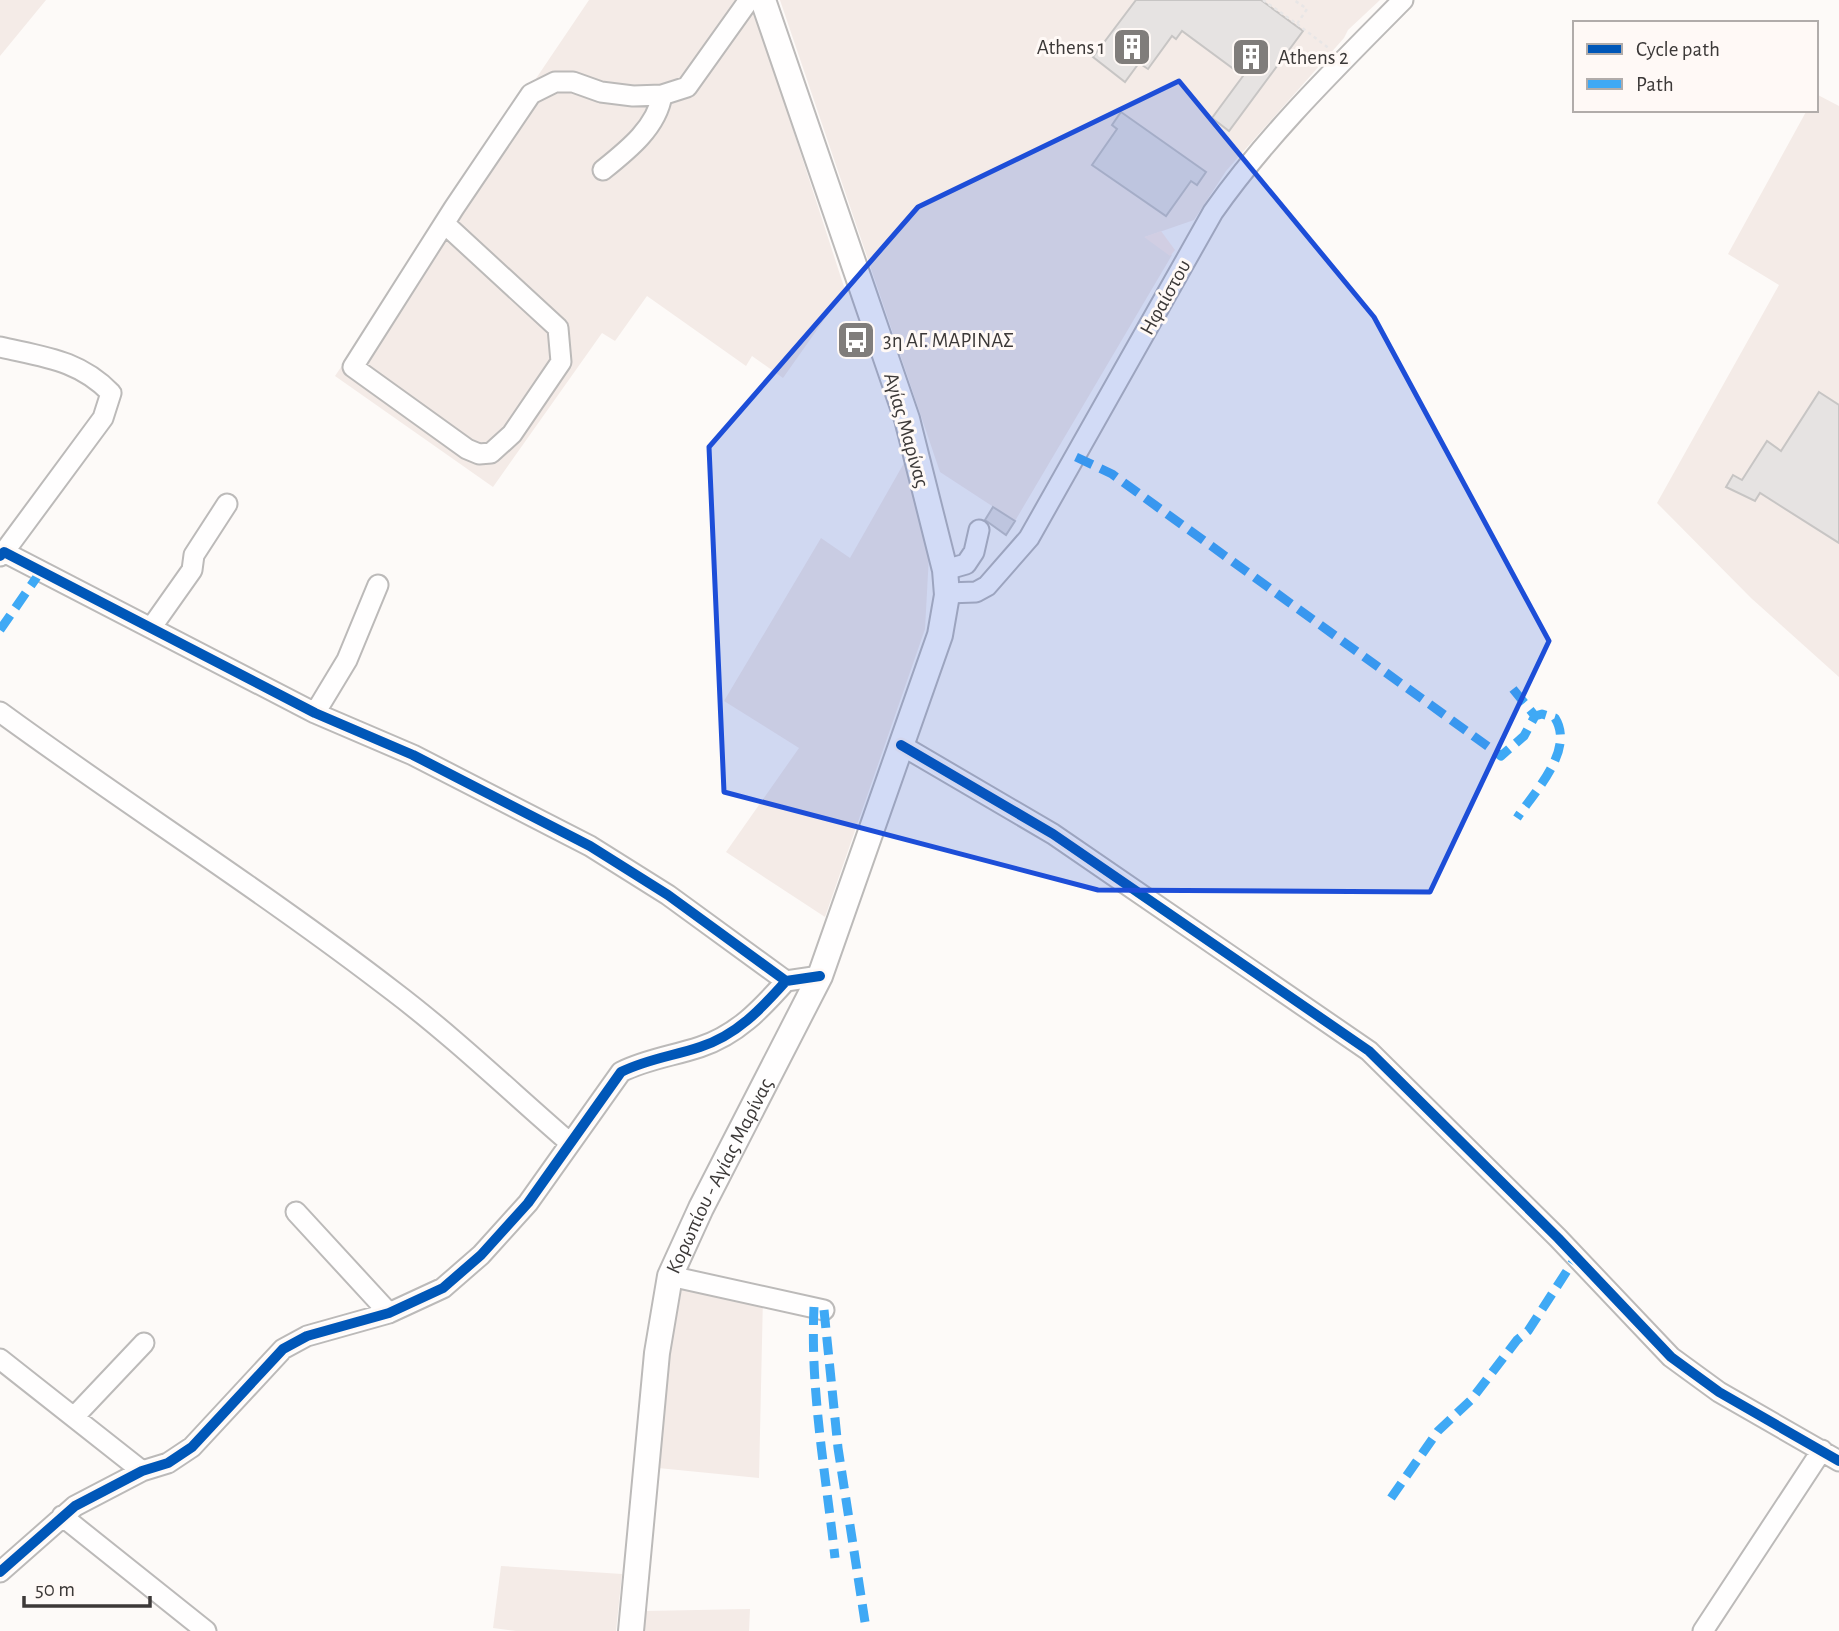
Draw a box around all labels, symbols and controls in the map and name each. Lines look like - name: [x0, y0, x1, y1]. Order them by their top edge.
- legend: [1573, 21, 1818, 112]
- building icon: Athens 1: [1111, 26, 1153, 68]
- building icon: Athens 2: [1230, 36, 1272, 78]
- place label: Athens 1: [1037, 37, 1105, 58]
- text: Cycle path: [1636, 39, 1720, 60]
- place label: Athens 2: [1278, 47, 1349, 68]
- text: Path: [1636, 74, 1674, 95]
- street label: Ηφαίστου: [1136, 256, 1195, 338]
- bus stop icon: 3η ΑΓ. ΜΑΡΙΝΑΣ: [835, 319, 877, 361]
- place label: 3η ΑΓ. ΜΑΡΙΝΑΣ: [883, 330, 1014, 351]
- street label: Αγίας Μαρίνας: [880, 370, 933, 490]
- street label: Κορωπίου - Αγίας Μαρίνας: [663, 1075, 777, 1277]
- scale bar: [24, 1564, 150, 1608]
- text: 50 m: [35, 1579, 75, 1600]

